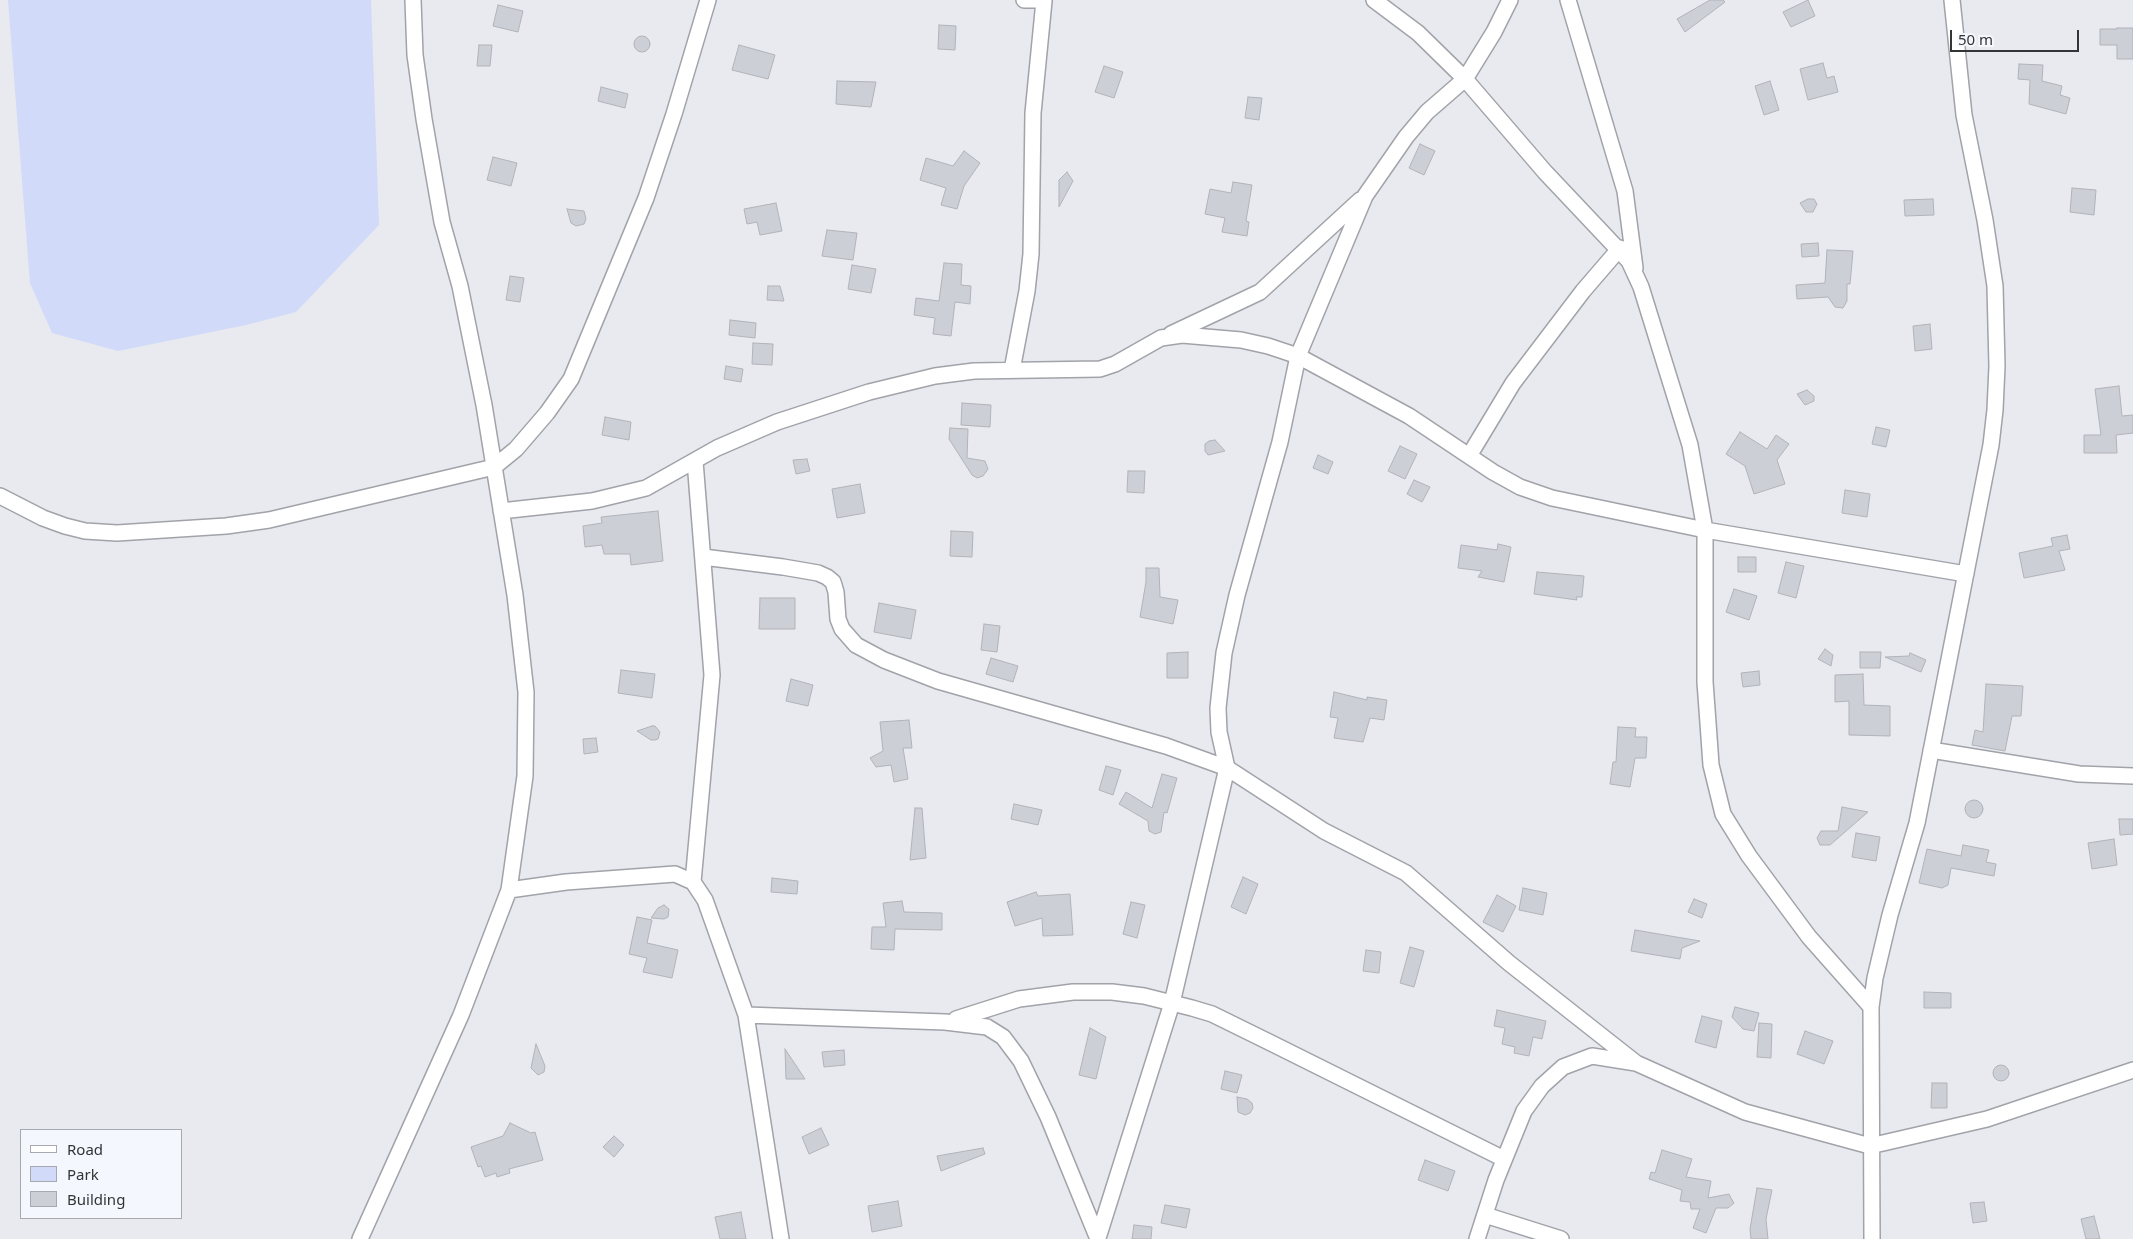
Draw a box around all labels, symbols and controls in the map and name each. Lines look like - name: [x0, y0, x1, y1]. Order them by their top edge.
- scale bar: [1953, 20, 2082, 52]
- text: 50 m: [1958, 29, 1993, 49]
- legend: [20, 1129, 182, 1219]
- text: Road: [67, 1139, 103, 1159]
- text: Park: [67, 1164, 99, 1184]
- text: Building: [67, 1189, 125, 1209]

